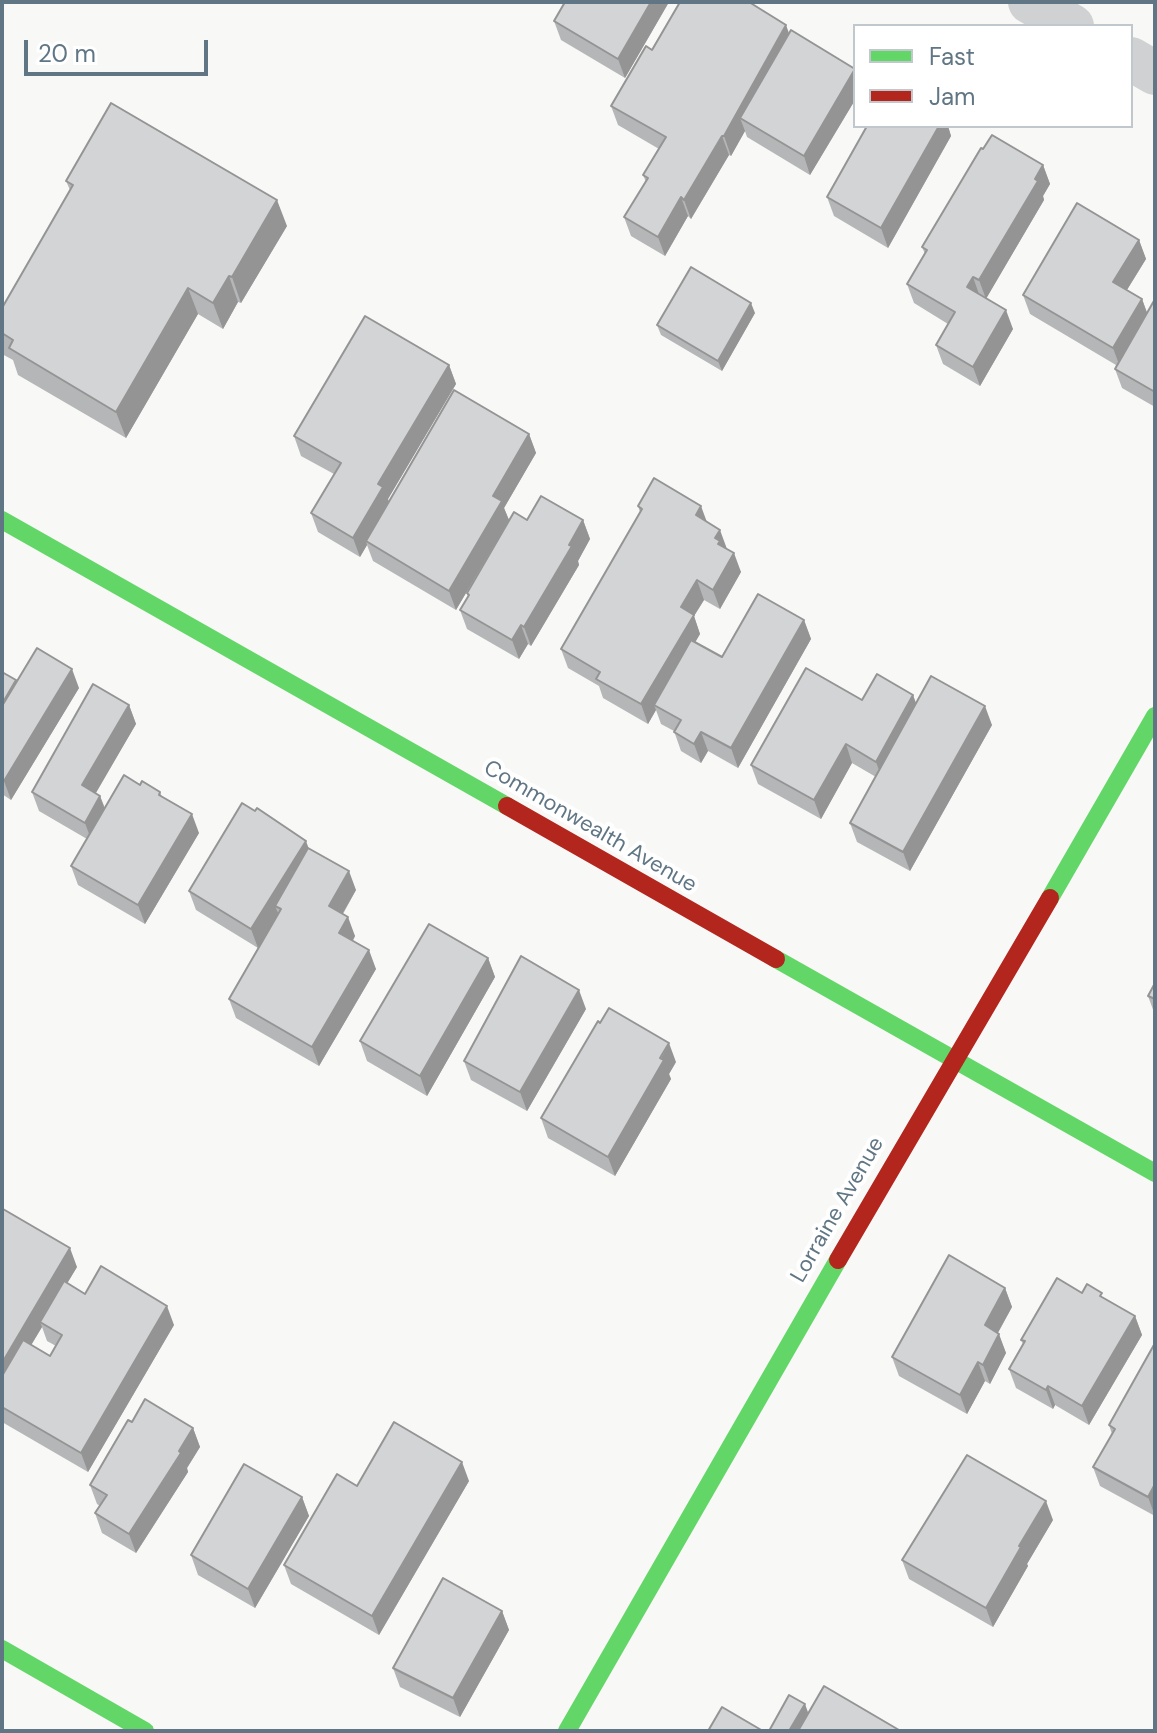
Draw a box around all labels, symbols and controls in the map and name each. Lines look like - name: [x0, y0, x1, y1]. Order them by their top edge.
- scale bar: [28, 24, 212, 74]
- legend: [853, 24, 1133, 128]
- text: 20 m: [38, 38, 96, 69]
- text: Fast: [929, 41, 975, 72]
- text: Jam: [929, 81, 975, 112]
- street label: Commonwealth Avenue: [479, 755, 701, 899]
- street label: Lorraine Avenue: [786, 1133, 890, 1287]

